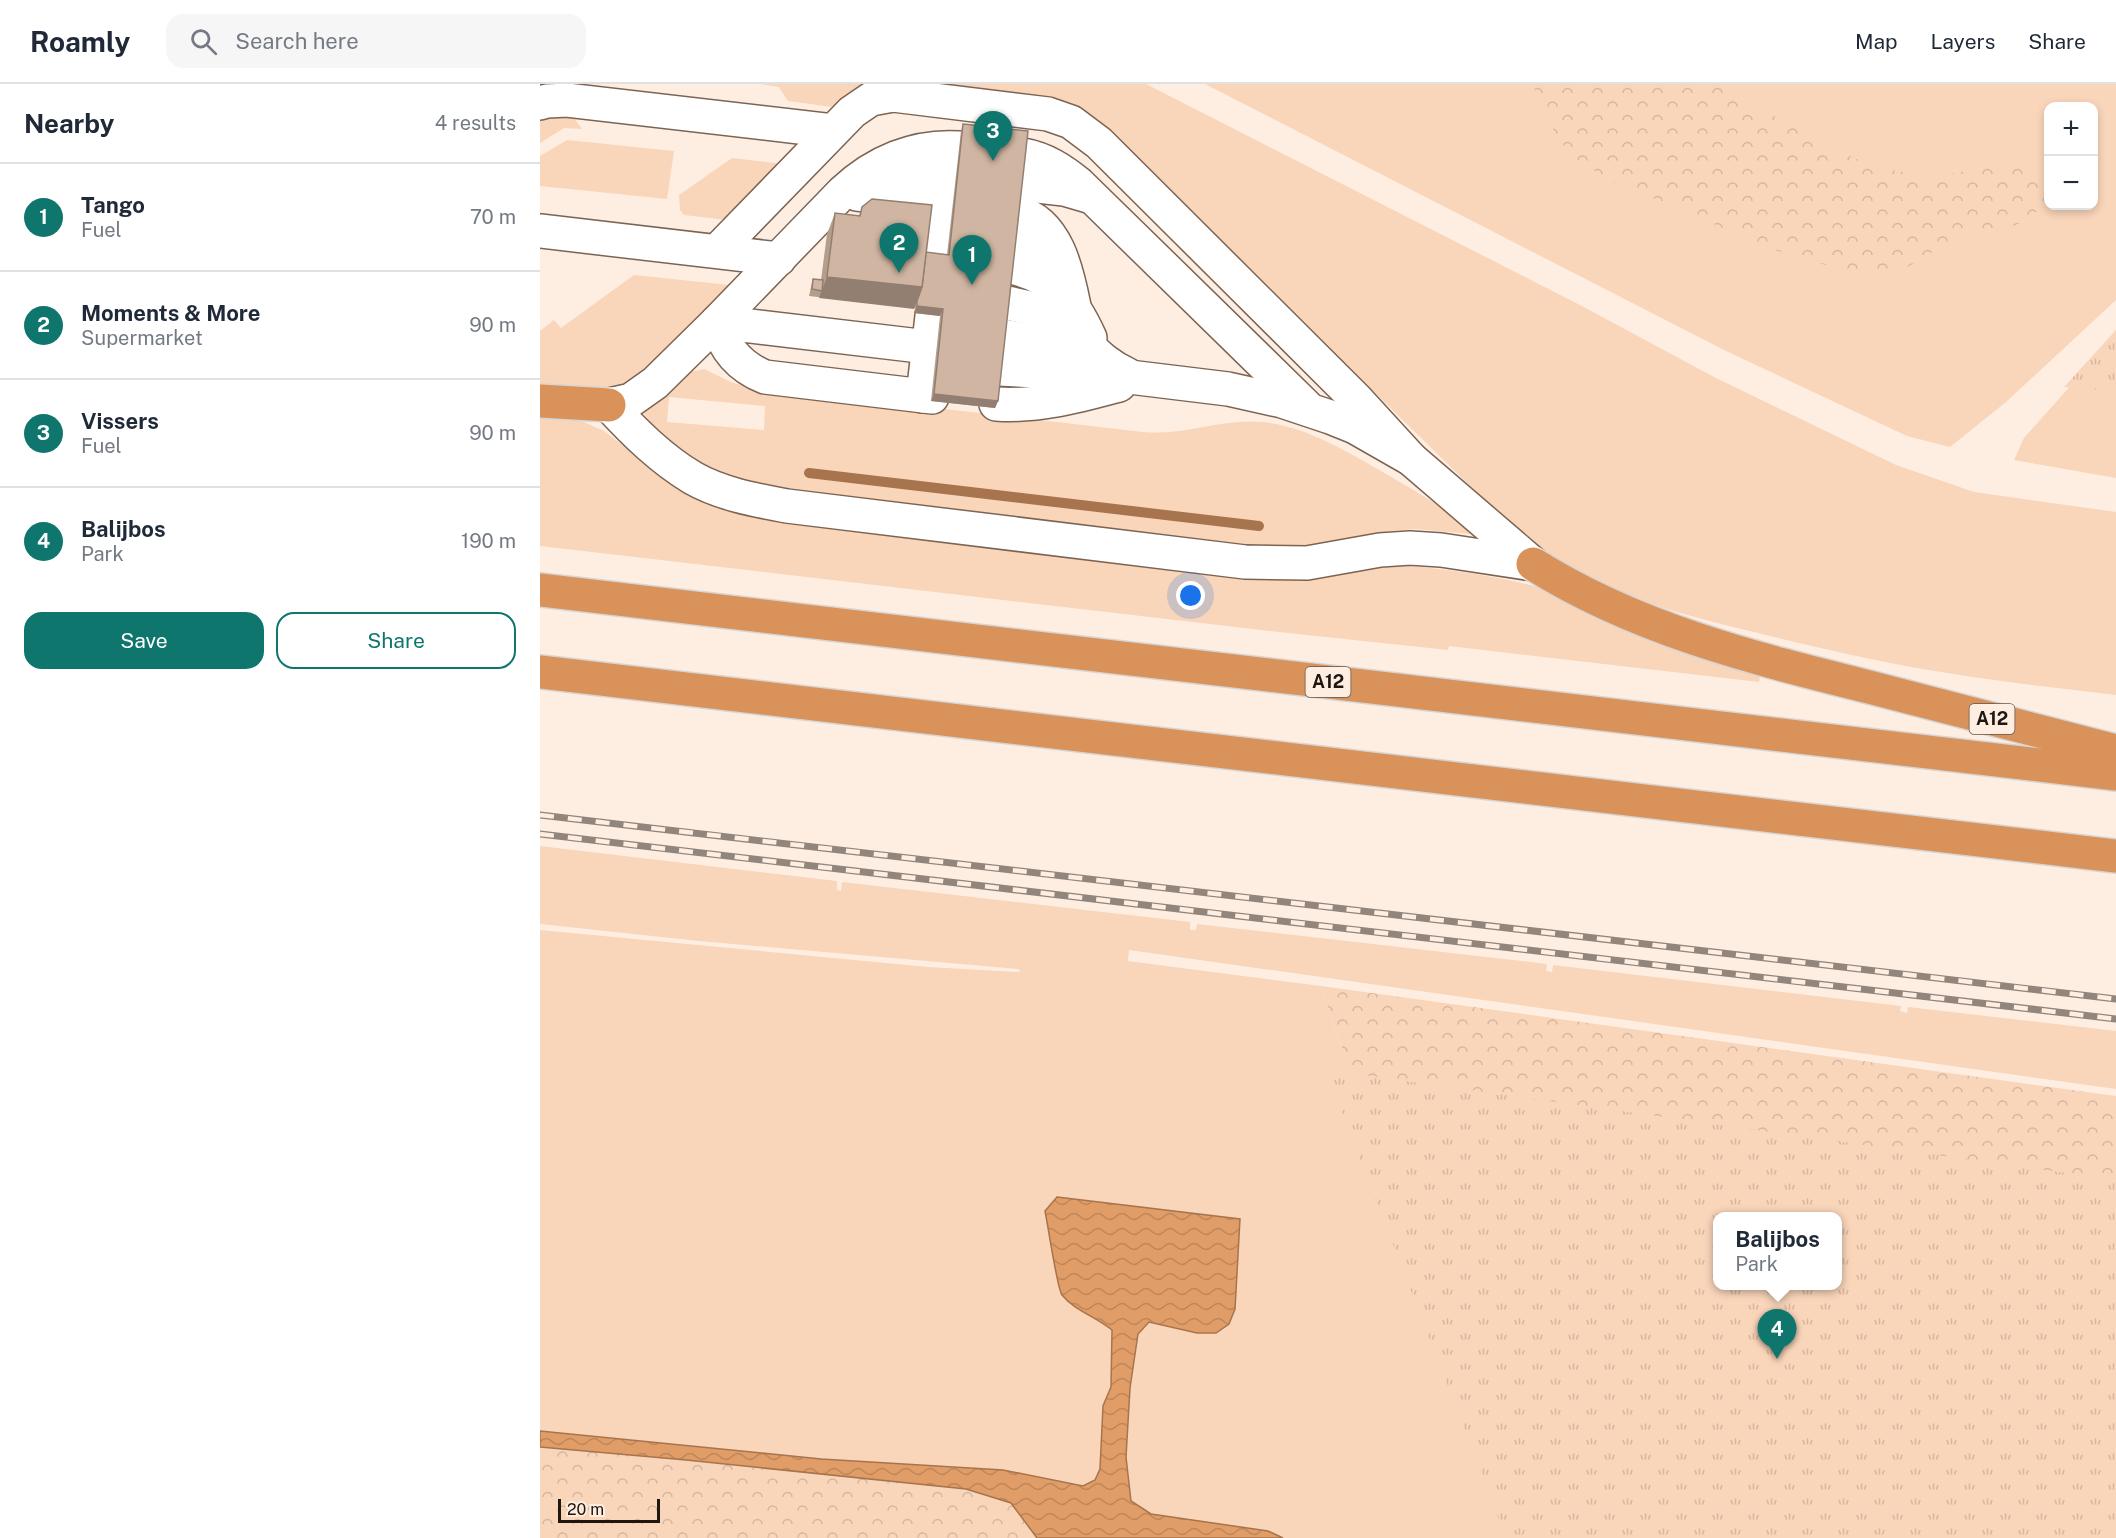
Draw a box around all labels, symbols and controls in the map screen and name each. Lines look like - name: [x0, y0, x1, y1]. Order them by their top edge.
- search box: [166, 14, 586, 68]
- text: Roamly: [30, 25, 130, 58]
- icon: search: [187, 25, 220, 58]
- text: Search here: [235, 28, 359, 54]
- text: Map: [1855, 29, 1898, 54]
- text: Layers: [1931, 29, 1995, 54]
- text: Share: [2028, 29, 2086, 54]
- map controls: [2044, 102, 2098, 210]
- button: +: [2044, 102, 2098, 156]
- text: Nearby: [24, 108, 114, 139]
- text: 4 results: [435, 111, 516, 135]
- pin: 3: [974, 112, 1012, 161]
- button: −: [2044, 156, 2098, 210]
- text: Tango: [81, 192, 145, 218]
- text: 1: [39, 205, 48, 229]
- text: 70 m: [470, 205, 516, 229]
- text: Fuel: [81, 218, 122, 242]
- pin: 2: [880, 224, 918, 273]
- pin: 1: [952, 236, 992, 285]
- text: Moments & More: [81, 300, 261, 326]
- text: 2: [37, 313, 50, 337]
- text: 90 m: [469, 313, 516, 337]
- text: Supermarket: [81, 326, 203, 350]
- text: Vissers: [81, 408, 159, 434]
- text: 3: [37, 421, 50, 445]
- text: 90 m: [469, 421, 516, 445]
- text: Fuel: [81, 434, 122, 458]
- text: Balijbos: [81, 516, 166, 542]
- text: 4: [37, 529, 50, 553]
- text: 190 m: [461, 529, 516, 553]
- text: Park: [81, 542, 124, 566]
- your location: [1176, 581, 1205, 610]
- button: Save: [24, 612, 264, 669]
- button: Share: [276, 612, 516, 669]
- road number: A12: [1306, 667, 1350, 697]
- road number: A12: [1970, 704, 2014, 734]
- popup: [1713, 1212, 1842, 1290]
- text: Balijbos: [1735, 1226, 1820, 1252]
- text: Park: [1735, 1252, 1778, 1276]
- pin: 4: [1758, 1310, 1796, 1359]
- scale bar: [558, 1496, 660, 1524]
- text: 20 m: [567, 1500, 604, 1519]

